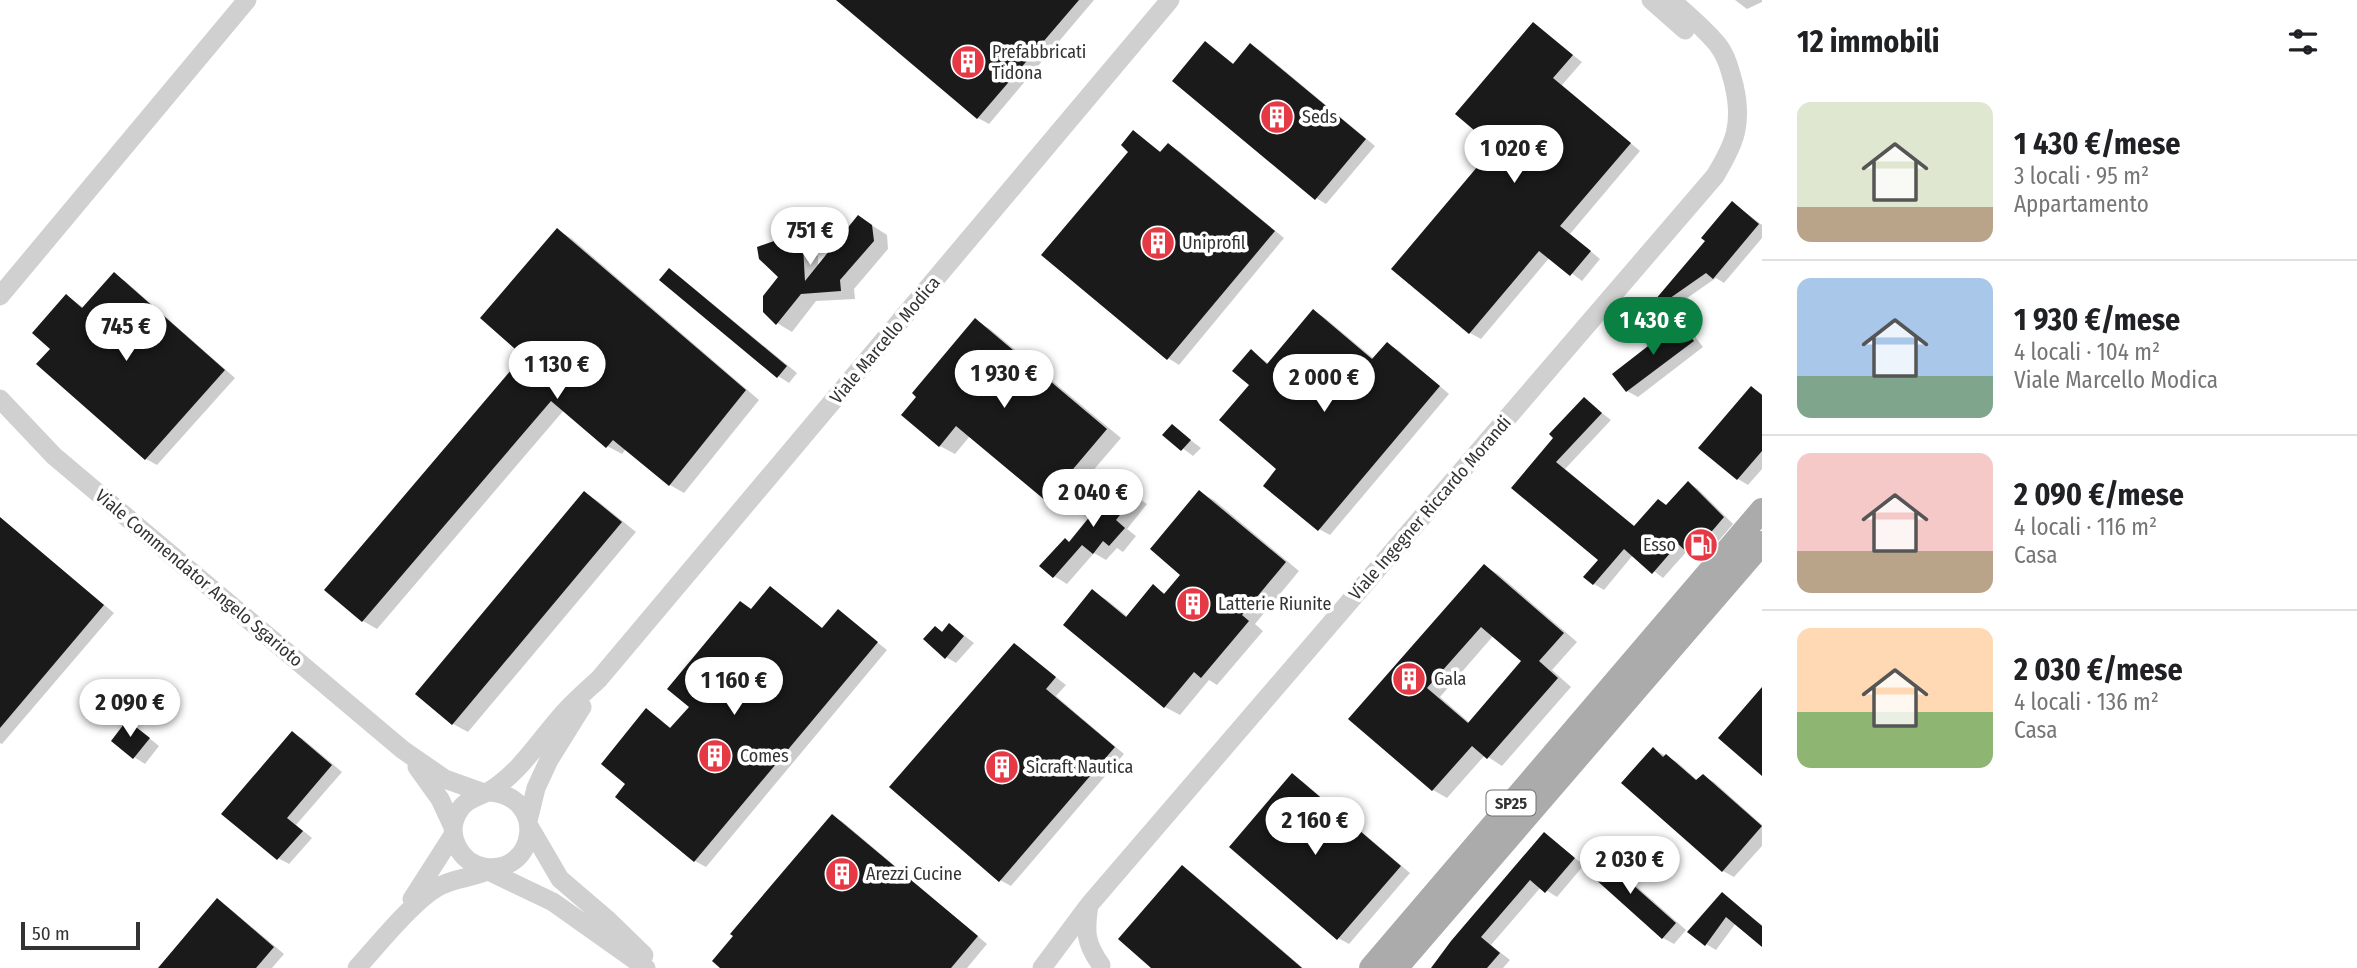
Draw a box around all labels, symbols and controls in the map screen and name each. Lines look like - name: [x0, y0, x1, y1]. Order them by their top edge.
- icon: filters: [2284, 23, 2322, 61]
- text: 12 immobili: [1797, 24, 1939, 60]
- place label: Prefabbricati Tidona: [992, 41, 1086, 84]
- building icon: Prefabbricati Tidona: [949, 43, 987, 81]
- building icon: Seds: [1258, 98, 1296, 136]
- place label: Seds: [1302, 106, 1337, 128]
- pin: 1 020 €: [1449, 125, 1579, 185]
- text: 1 430 €/mese: [2014, 126, 2181, 162]
- icon: home: [1853, 130, 1937, 214]
- text: 1 020 €: [1480, 134, 1548, 162]
- text: 3 locali · 95 m²: [2014, 162, 2149, 190]
- text: Appartamento: [2014, 190, 2149, 218]
- pin: 751 €: [761, 208, 859, 267]
- text: 751 €: [787, 216, 833, 244]
- building icon: Uniprofil: [1139, 224, 1177, 262]
- place label: Uniprofil: [1182, 232, 1246, 254]
- street label: Viale Marcello Modica: [825, 272, 945, 408]
- pin: 1 430 €: [1588, 298, 1718, 357]
- text: 1 930 €/mese: [2014, 302, 2180, 338]
- pin: 745 €: [77, 304, 175, 363]
- text: 1 430 €: [1620, 306, 1686, 334]
- icon: home: [1853, 306, 1937, 390]
- text: 745 €: [101, 312, 151, 340]
- text: 4 locali · 104 m²: [2014, 338, 2160, 366]
- pin: 1 130 €: [492, 342, 622, 401]
- text: 1 130 €: [525, 350, 589, 378]
- pin: 1 930 €: [939, 350, 1069, 410]
- pin: 2 000 €: [1259, 354, 1389, 414]
- text: 1 930 €: [971, 359, 1037, 387]
- text: 2 000 €: [1289, 363, 1359, 391]
- text: Viale Marcello Modica: [2014, 366, 2218, 394]
- street label: Viale Ingegner Riccardo Morandi: [1344, 412, 1516, 604]
- pin: 2 040 €: [1028, 470, 1158, 529]
- text: 2 090 €/mese: [2014, 477, 2184, 513]
- text: 2 040 €: [1058, 478, 1128, 506]
- icon: home: [1853, 481, 1937, 565]
- street label: Viale Commendator Angelo Sgarioto: [91, 485, 307, 671]
- text: 4 locali · 116 m²: [2014, 513, 2157, 541]
- fuel station icon: Esso: [1682, 526, 1720, 564]
- place label: Esso: [1643, 534, 1676, 556]
- text: Casa: [2014, 541, 2058, 569]
- building icon: Latterie Riunite: [1174, 585, 1212, 623]
- place label: Latterie Riunite: [1218, 593, 1331, 615]
- text: 2 030 €/mese: [2014, 652, 2183, 688]
- icon: home: [1853, 656, 1937, 740]
- pin: 1 160 €: [669, 658, 799, 717]
- building icon: Gala: [1390, 660, 1428, 698]
- text: 1 160 €: [701, 666, 767, 694]
- place label: Gala: [1434, 668, 1467, 690]
- pin: 2 090 €: [65, 680, 195, 739]
- text: 2 090 €: [95, 688, 165, 716]
- text: 4 locali · 136 m²: [2014, 688, 2159, 716]
- text: Casa: [2014, 716, 2058, 744]
- building icon: Comes: [696, 737, 734, 775]
- place label: Comes: [740, 745, 789, 767]
- building icon: Sicraft Nautica: [983, 748, 1021, 786]
- place label: Sicraft Nautica: [1026, 756, 1133, 778]
- road number: SP25: [1486, 790, 1536, 816]
- pin: 2 160 €: [1250, 798, 1380, 857]
- text: 2 160 €: [1282, 806, 1348, 834]
- pin: 2 030 €: [1565, 836, 1695, 896]
- text: 2 030 €: [1596, 845, 1664, 873]
- building icon: Arezzi Cucine: [823, 855, 861, 893]
- place label: Arezzi Cucine: [866, 863, 962, 885]
- scale bar: [21, 919, 140, 951]
- text: 50 m: [32, 922, 70, 945]

